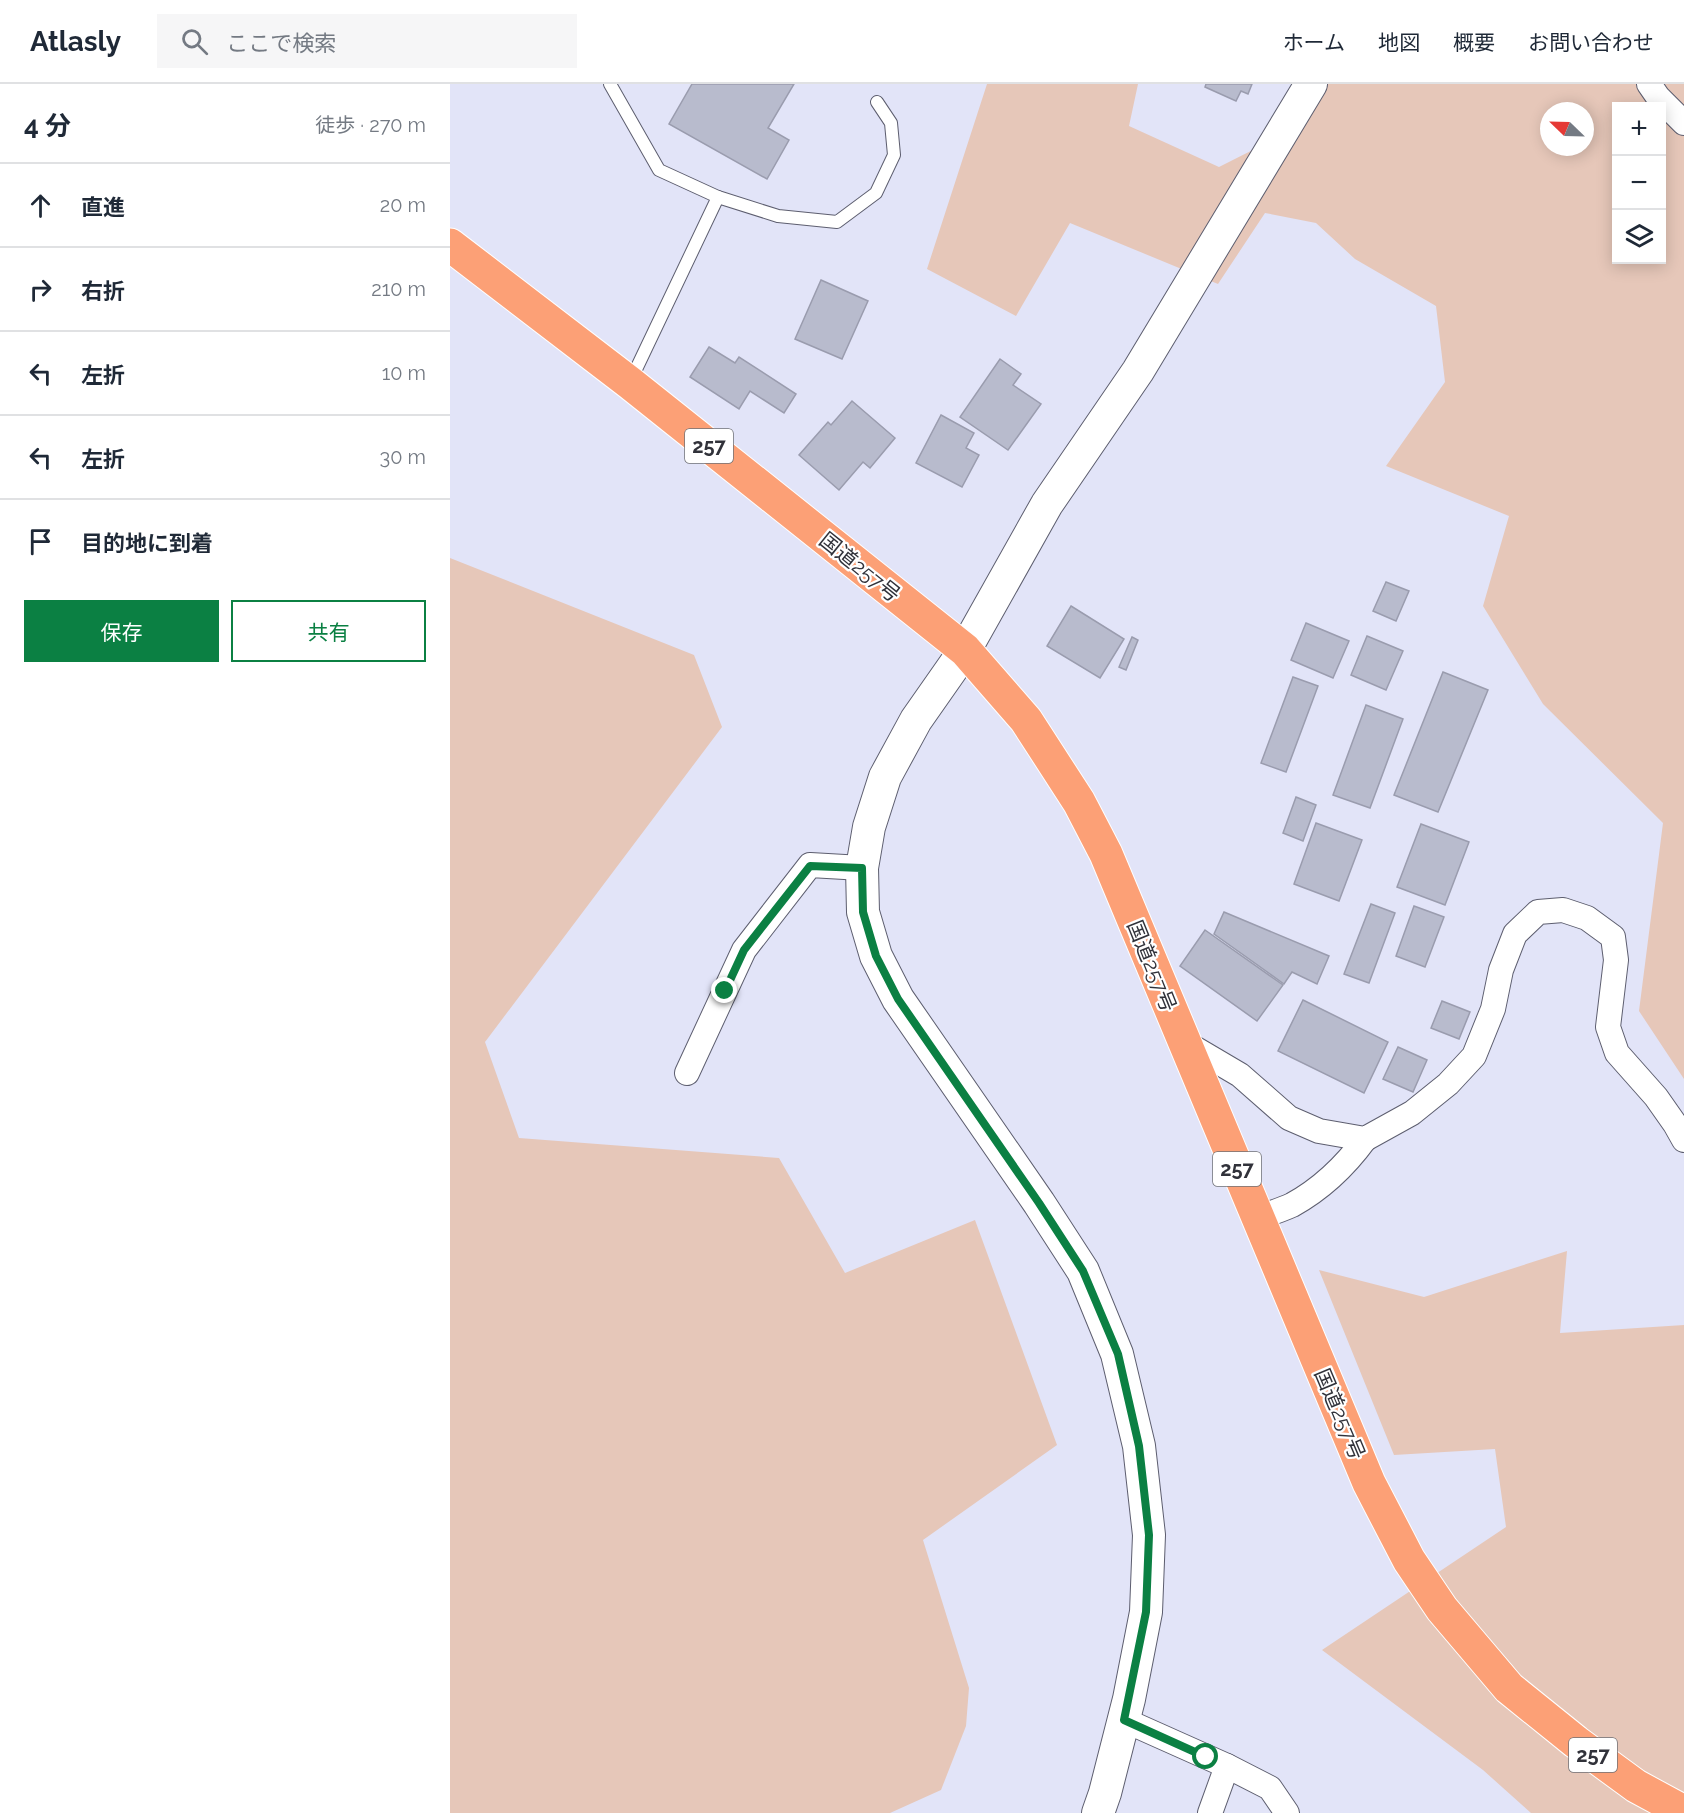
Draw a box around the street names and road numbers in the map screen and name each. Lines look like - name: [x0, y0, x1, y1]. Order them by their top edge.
- road number: 257: [685, 429, 733, 463]
- street label: 国道257号: [815, 527, 905, 607]
- street label: 国道257号: [1122, 917, 1182, 1015]
- road number: 257: [1213, 1152, 1261, 1186]
- street label: 国道257号: [1310, 1365, 1370, 1463]
- road number: 257: [1569, 1738, 1617, 1772]

